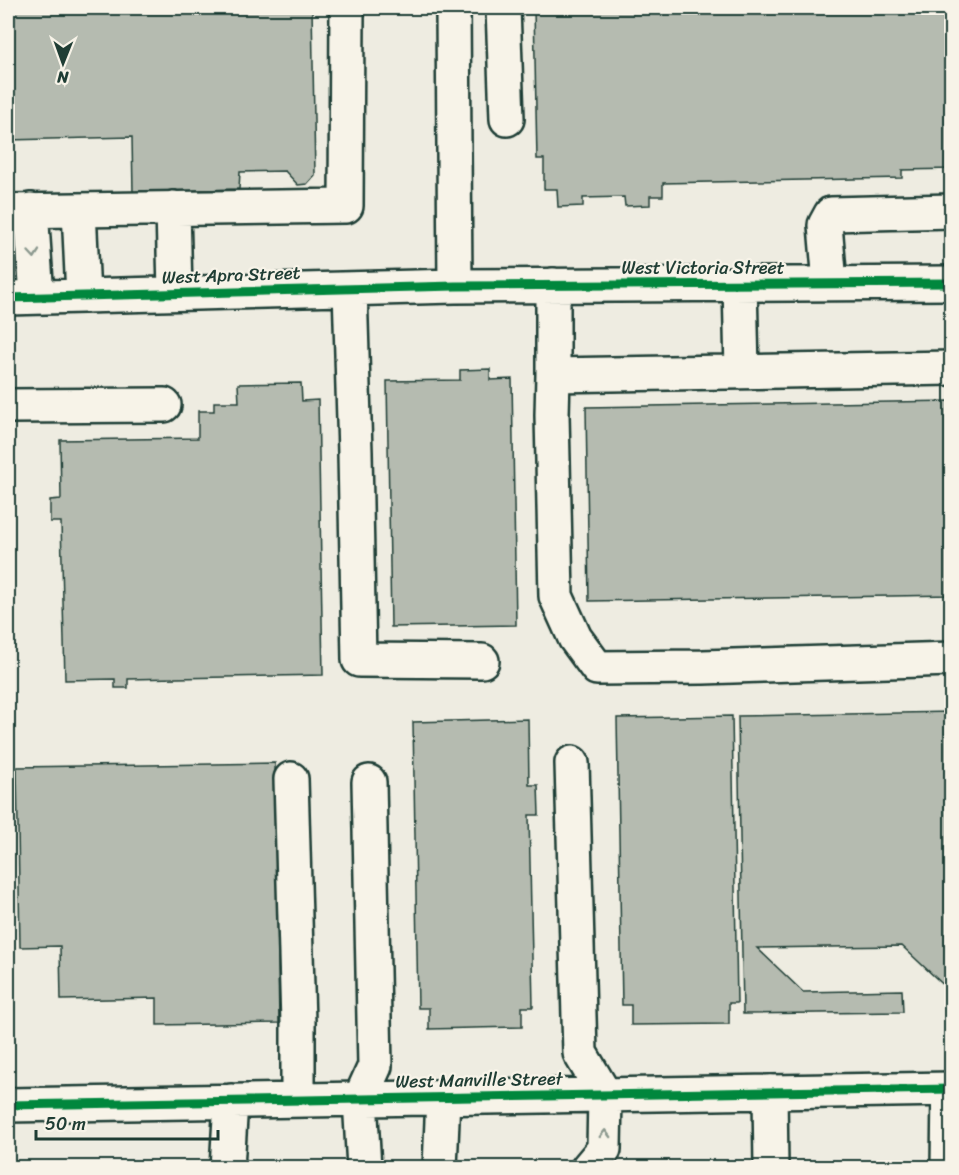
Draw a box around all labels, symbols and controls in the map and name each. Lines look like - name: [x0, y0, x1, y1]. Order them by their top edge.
- north arrow: [33, 33, 93, 93]
- text: N: [56, 63, 70, 92]
- one-way arrow: [27, 249, 40, 258]
- street label: West Victoria Street: [621, 252, 785, 284]
- street label: West Apra Street: [161, 257, 301, 293]
- street label: West Manville Street: [395, 1063, 564, 1097]
- scale bar: [36, 1103, 218, 1141]
- text: 50 m: [45, 1108, 86, 1140]
- one-way arrow: [598, 1130, 611, 1139]

